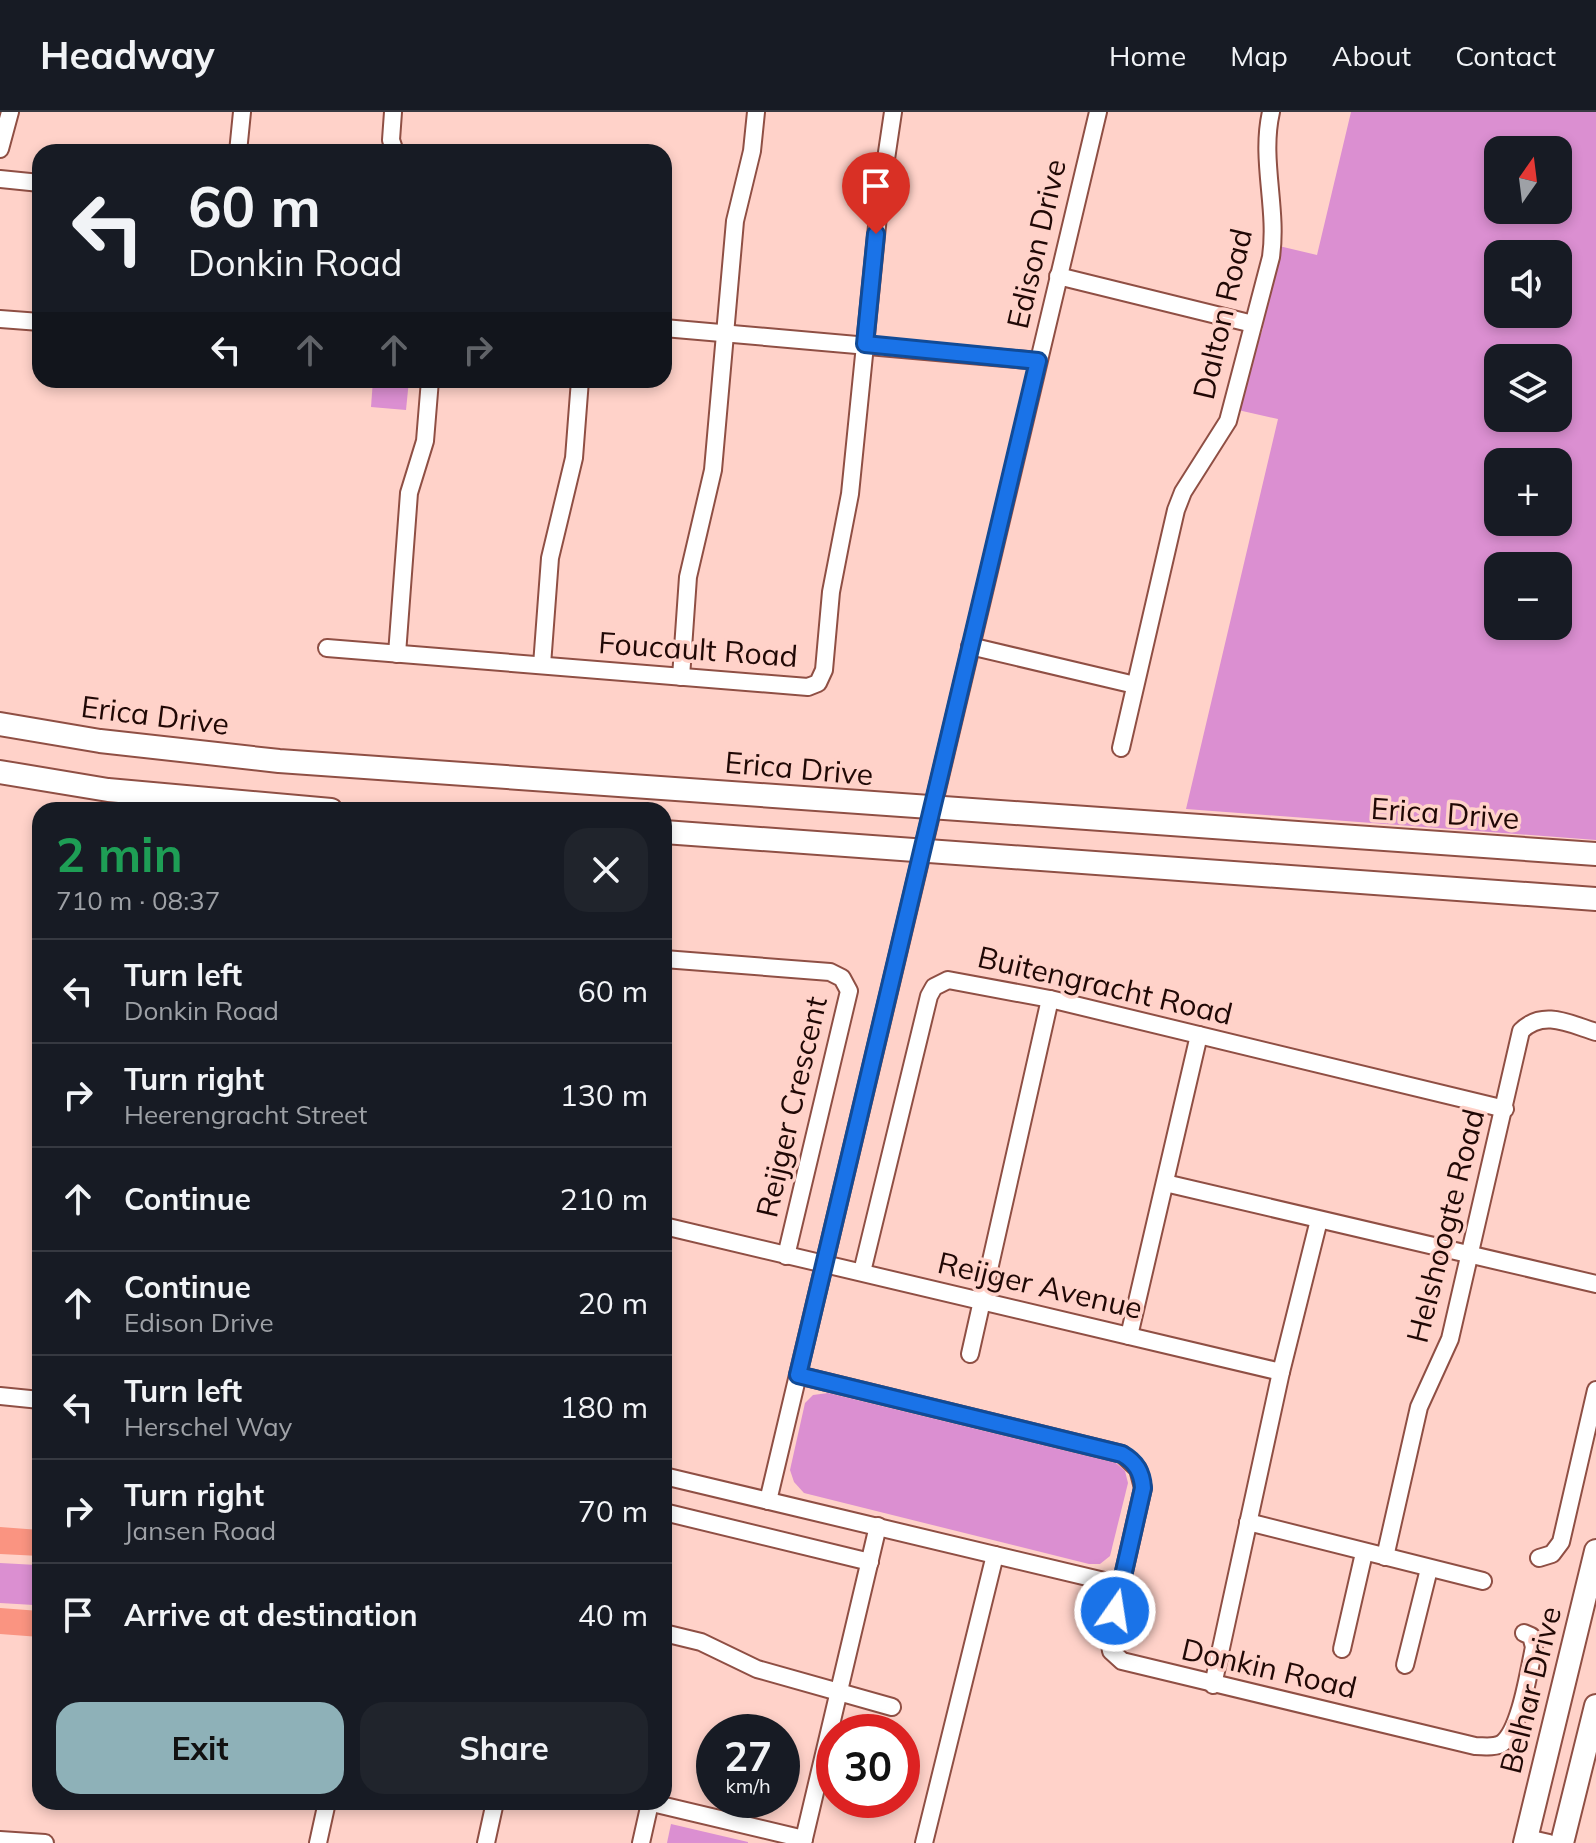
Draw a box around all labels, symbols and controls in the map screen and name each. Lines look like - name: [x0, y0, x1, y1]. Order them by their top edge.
- text: Headway: [40, 31, 215, 79]
- text: Home: [1109, 38, 1186, 73]
- text: Map: [1230, 38, 1288, 73]
- text: About: [1332, 38, 1411, 73]
- text: Contact: [1455, 38, 1556, 73]
- north arrow: [1484, 136, 1572, 224]
- map controls: [1484, 136, 1572, 640]
- pin: [842, 152, 910, 234]
- street label: Edison Drive: [998, 155, 1074, 332]
- icon: arrive: [854, 164, 898, 208]
- text: 60 m: [188, 171, 321, 241]
- icon: left: [56, 176, 160, 280]
- street label: Dalton Road: [1184, 225, 1260, 403]
- text: Donkin Road: [188, 240, 402, 285]
- button: sound: [1484, 240, 1572, 328]
- icon: left: [204, 328, 248, 372]
- icon: ahead: [288, 328, 332, 372]
- icon: ahead: [372, 328, 416, 372]
- icon: right: [456, 328, 500, 372]
- button: layers: [1484, 344, 1572, 432]
- button: +: [1484, 448, 1572, 536]
- button: −: [1484, 552, 1572, 640]
- street label: Foucault Road: [597, 623, 799, 675]
- street label: Erica Drive: [79, 687, 231, 743]
- street label: Erica Drive: [723, 743, 875, 793]
- street label: Erica Drive: [1370, 789, 1521, 837]
- text: 2 min: [56, 824, 183, 884]
- button: close: [564, 828, 648, 912]
- text: 710 m · 08:37: [56, 884, 220, 917]
- street label: Buitengracht Road: [974, 937, 1236, 1033]
- text: Turn left: [124, 956, 242, 994]
- icon: left: [56, 969, 100, 1013]
- text: 60 m: [578, 972, 648, 1010]
- street label: Reijger Crescent: [747, 993, 835, 1221]
- text: Donkin Road: [124, 994, 279, 1027]
- text: Turn right: [124, 1060, 264, 1098]
- icon: right: [56, 1073, 100, 1117]
- text: 130 m: [560, 1076, 648, 1114]
- text: Heerengracht Street: [124, 1098, 367, 1131]
- street label: Helshoogte Road: [1398, 1105, 1492, 1346]
- icon: ahead: [56, 1177, 100, 1221]
- text: Continue: [124, 1180, 251, 1218]
- text: 210 m: [560, 1180, 648, 1218]
- street label: Reijger Avenue: [934, 1243, 1146, 1327]
- text: Continue: [124, 1268, 251, 1306]
- icon: ahead: [56, 1281, 100, 1325]
- text: 20 m: [578, 1284, 648, 1322]
- text: Edison Drive: [124, 1306, 274, 1339]
- text: Turn left: [124, 1372, 242, 1410]
- icon: left: [56, 1385, 100, 1429]
- text: 180 m: [560, 1388, 648, 1426]
- text: Herschel Way: [124, 1410, 292, 1443]
- text: Turn right: [124, 1476, 264, 1514]
- icon: right: [56, 1489, 100, 1533]
- text: 70 m: [578, 1492, 648, 1530]
- text: Jansen Road: [124, 1514, 276, 1547]
- position arrow: [1073, 1569, 1157, 1653]
- icon: arrive: [56, 1593, 100, 1637]
- text: Arrive at destination: [124, 1596, 418, 1634]
- text: 40 m: [578, 1596, 648, 1634]
- street label: Belhar Drive: [1491, 1602, 1569, 1777]
- street label: Donkin Road: [1178, 1629, 1361, 1707]
- button: Exit: [56, 1702, 344, 1794]
- button: Share: [360, 1702, 648, 1794]
- speed limit sign: 30: [816, 1714, 920, 1818]
- text: 27: [724, 1731, 772, 1781]
- text: km/h: [725, 1773, 771, 1798]

